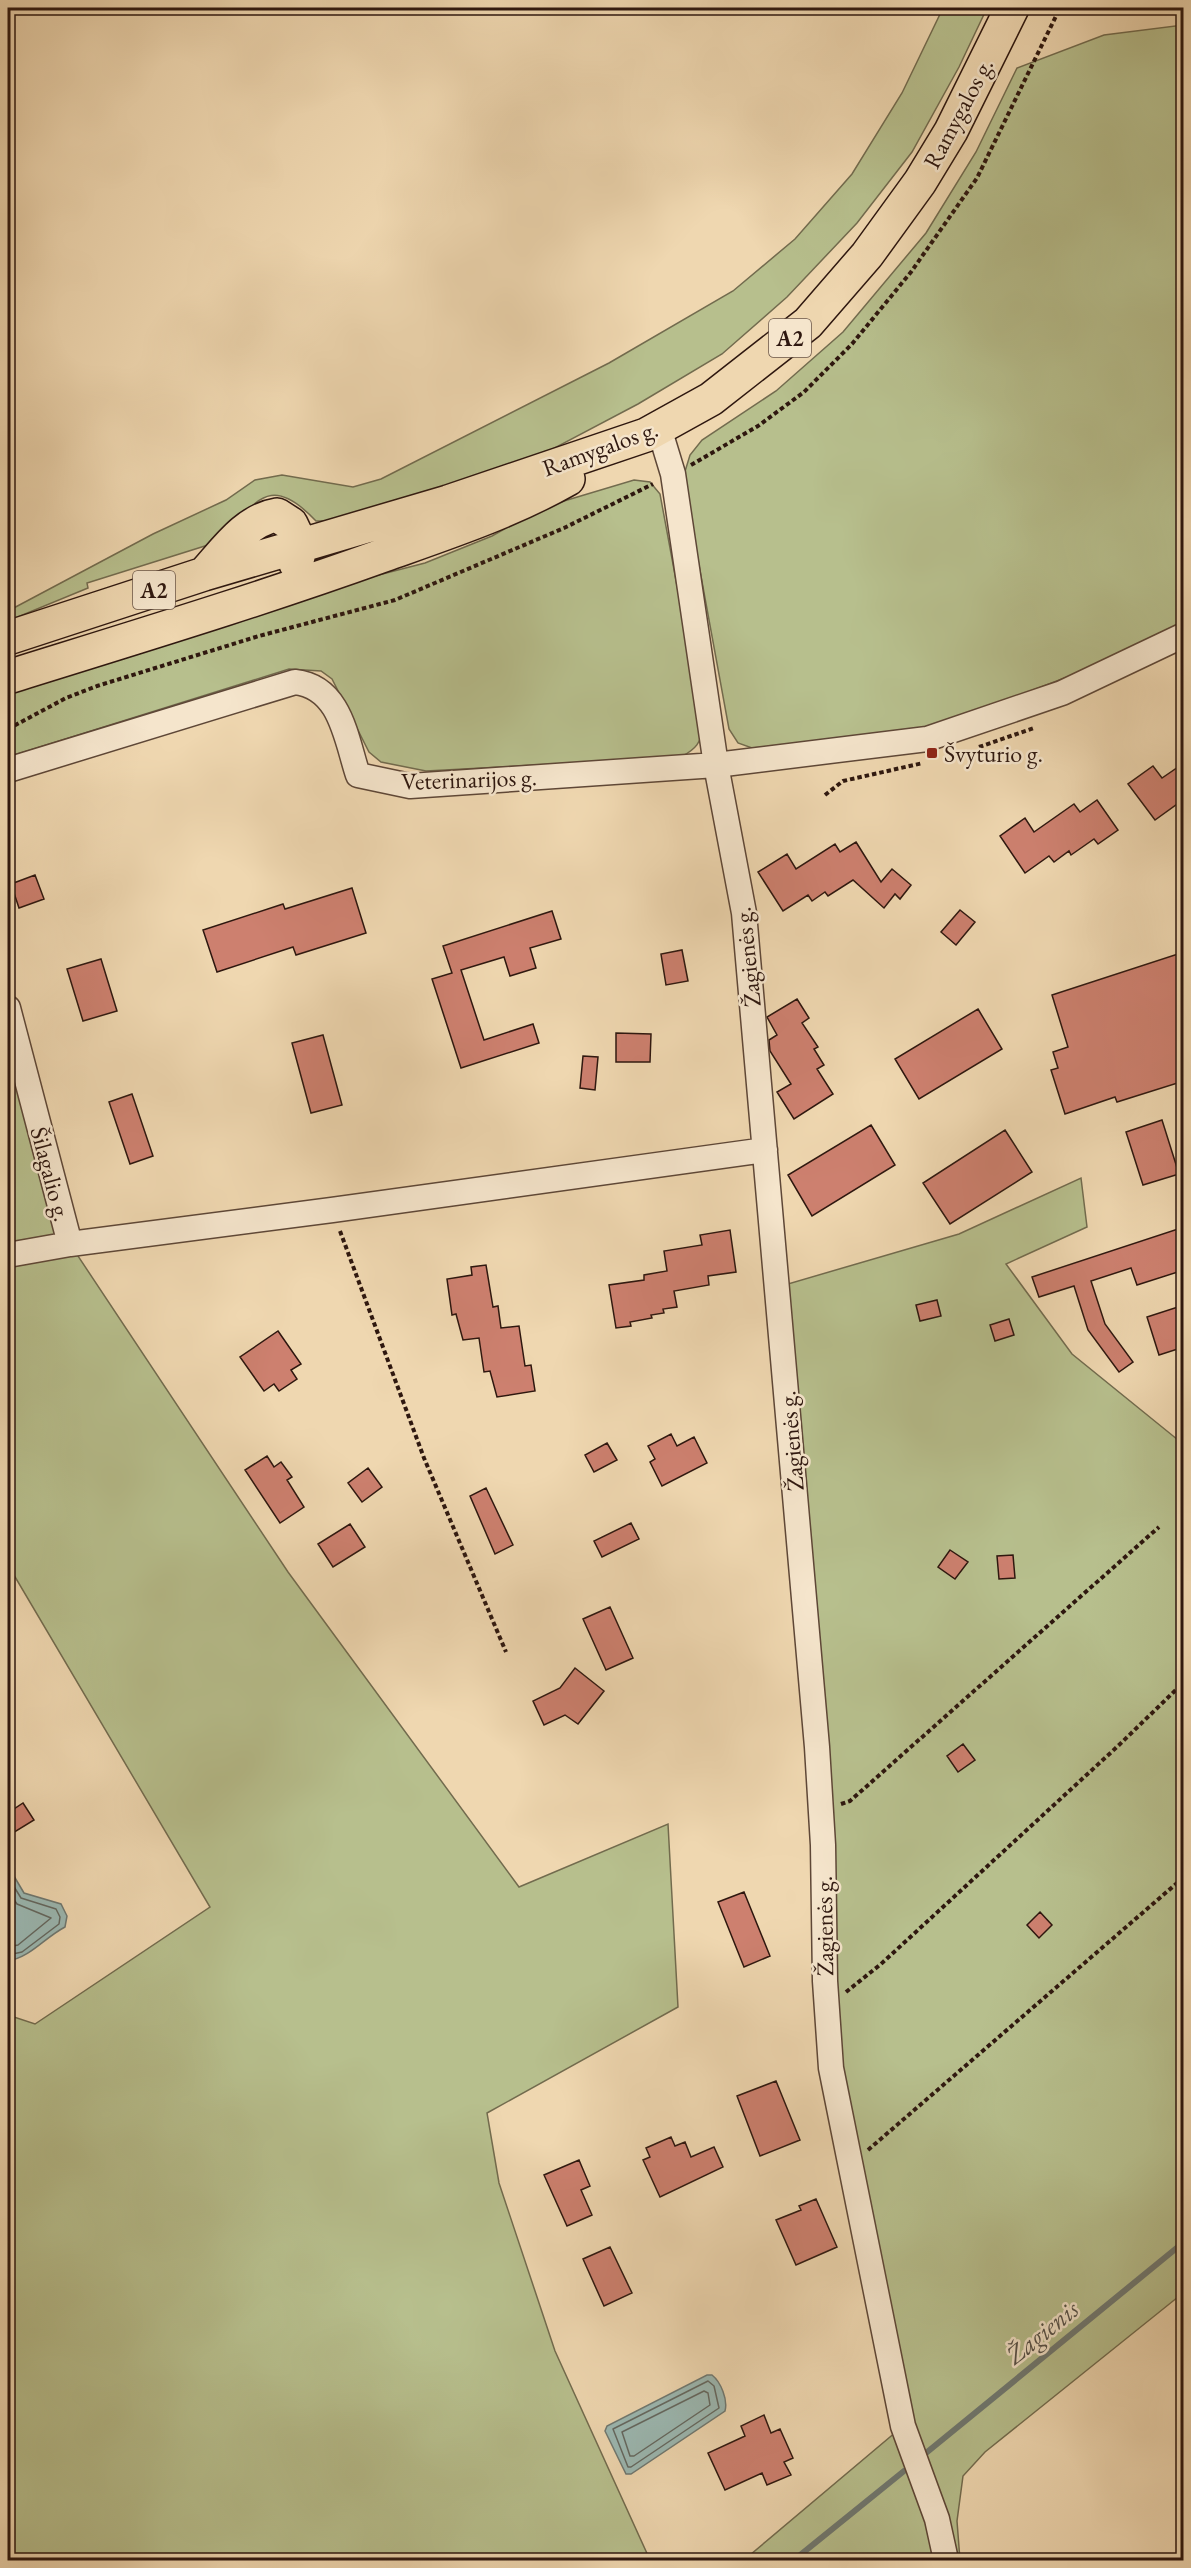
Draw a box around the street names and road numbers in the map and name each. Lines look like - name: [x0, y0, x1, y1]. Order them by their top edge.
- street label: Ramygalos g.: [916, 52, 1000, 174]
- road number: A2: [769, 319, 811, 357]
- street label: Ramygalos g.: [538, 413, 662, 483]
- road number: A2: [133, 571, 175, 609]
- street label: Veterinarijos g.: [401, 761, 537, 797]
- street label: Žagienės g.: [726, 906, 768, 1008]
- street label: Šilagalio g.: [24, 1123, 78, 1225]
- street label: Žagienės g.: [771, 1390, 811, 1492]
- street label: Žagienės g.: [808, 1876, 840, 1976]

